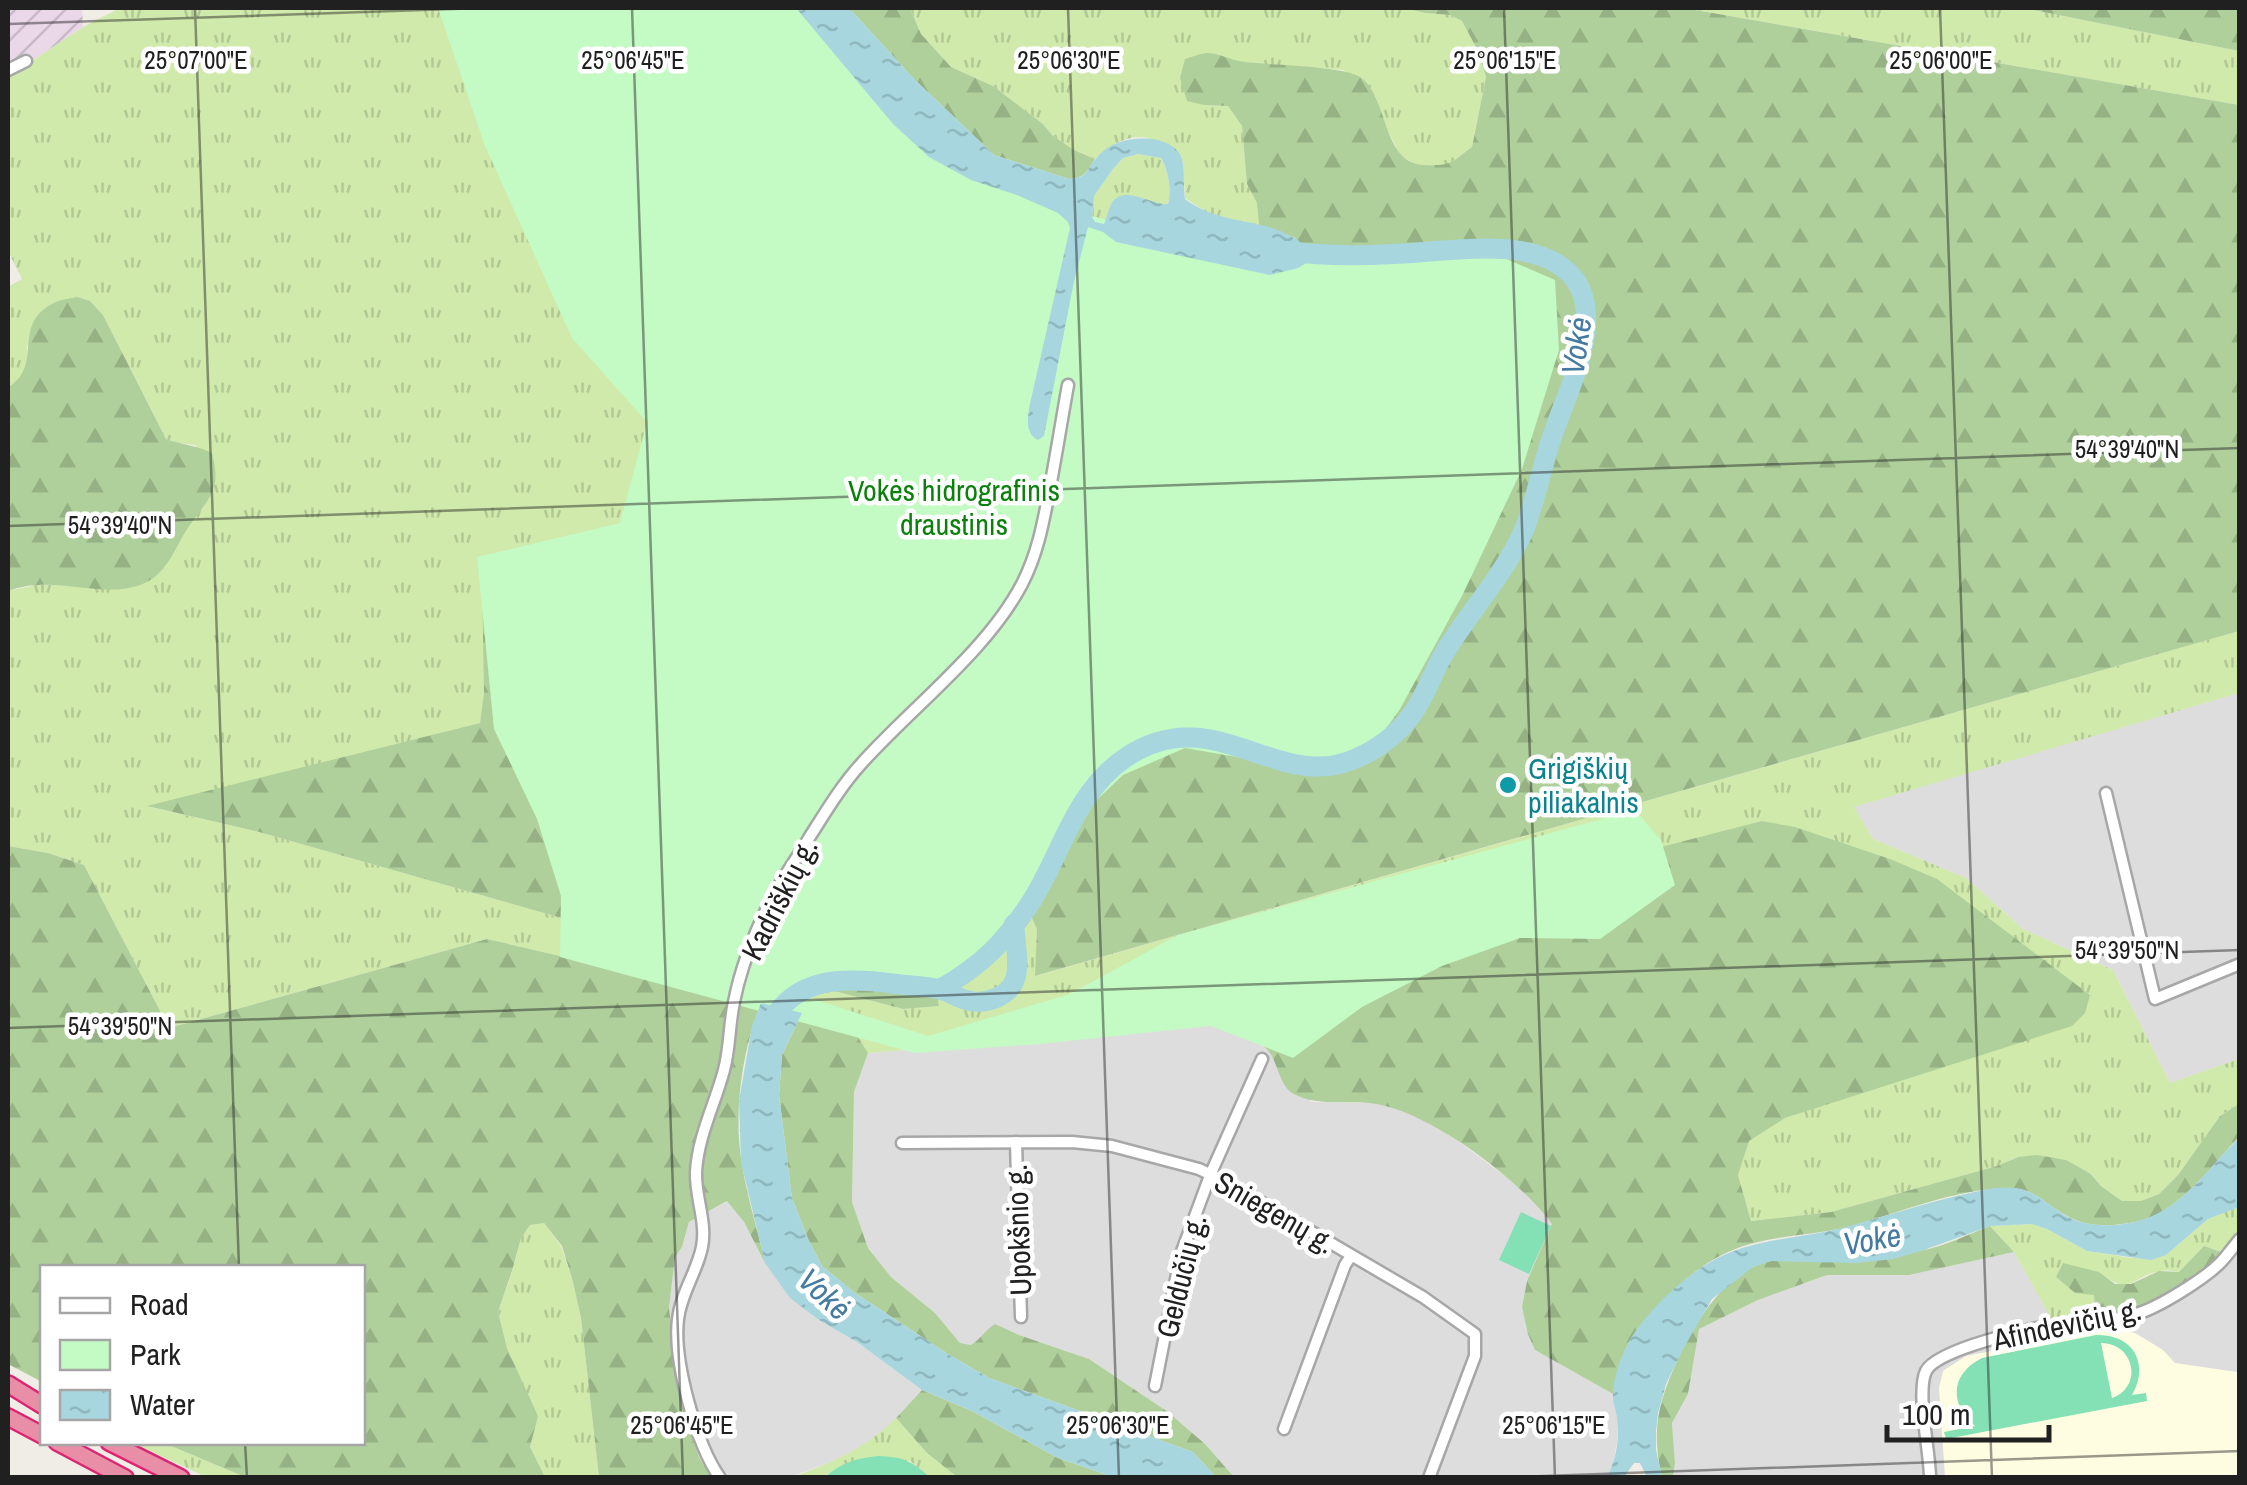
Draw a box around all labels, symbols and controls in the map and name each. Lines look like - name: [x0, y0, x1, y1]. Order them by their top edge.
- text: 25°07'00"E: [144, 43, 248, 77]
- text: 25°06'45"E: [581, 43, 685, 77]
- text: 25°06'30"E: [1017, 43, 1121, 77]
- text: 25°06'15"E: [1453, 43, 1557, 77]
- text: 25°06'00"E: [1889, 43, 1993, 77]
- water label: Vokė: [1551, 314, 1601, 378]
- text: 54°39'40"N: [2075, 432, 2179, 466]
- park label: Vokės hidrografinis draustinis: [848, 470, 1060, 544]
- text: 54°39'40"N: [68, 508, 172, 542]
- place label: Grigiškių piliakalnis: [1528, 748, 1639, 822]
- marker: Grigiškių piliakalnis: [1497, 774, 1519, 796]
- street label: Kadriškių g.: [731, 831, 827, 967]
- text: 54°39'50"N: [2075, 933, 2179, 967]
- text: 54°39'50"N: [68, 1009, 172, 1043]
- street label: Sniegenų g.: [1208, 1162, 1342, 1262]
- street label: Upokšnio g.: [996, 1164, 1040, 1296]
- street label: Geldučių g.: [1146, 1210, 1216, 1342]
- water label: Vokė: [1840, 1213, 1904, 1265]
- water label: Vokė: [789, 1258, 861, 1330]
- legend: [40, 1265, 365, 1445]
- text: Road: [130, 1284, 189, 1324]
- street label: Afindevičių g.: [1988, 1289, 2145, 1359]
- text: Park: [130, 1334, 181, 1374]
- scale bar: [1887, 1380, 2050, 1442]
- text: Water: [130, 1384, 196, 1424]
- text: 100 m: [1902, 1394, 1970, 1434]
- text: 25°06'45"E: [630, 1408, 734, 1442]
- text: 25°06'30"E: [1066, 1408, 1170, 1442]
- text: 25°06'15"E: [1502, 1408, 1606, 1442]

